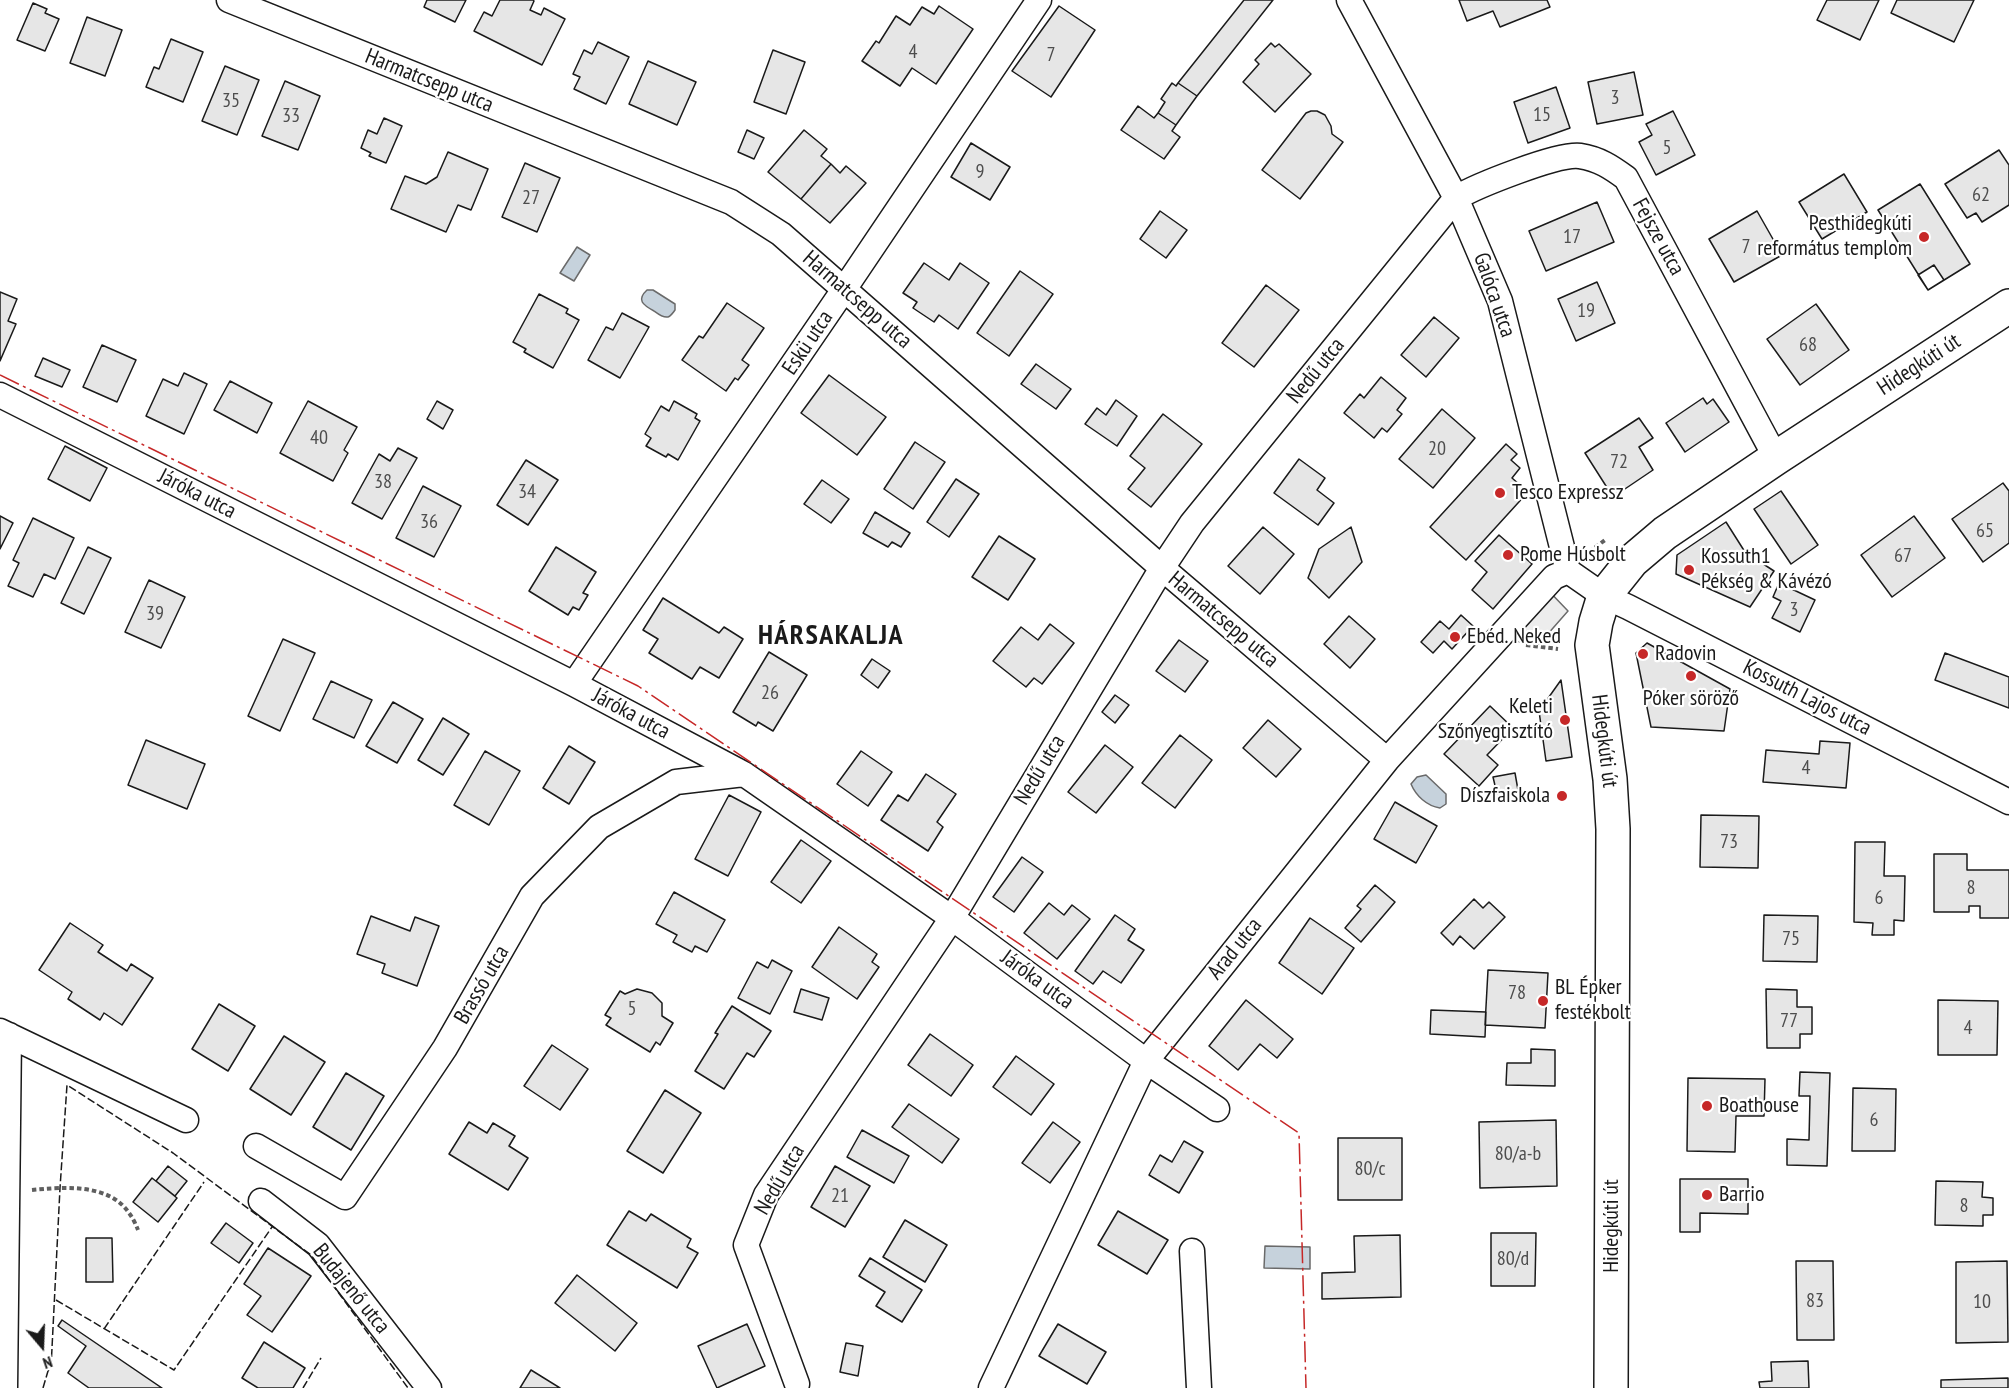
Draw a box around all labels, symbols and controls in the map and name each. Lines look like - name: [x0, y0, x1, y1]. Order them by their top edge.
- house number: 4: [909, 40, 917, 64]
- street label: Harmatcsepp utca: [361, 43, 497, 119]
- house number: 7: [1047, 43, 1055, 67]
- house number: 3: [1611, 86, 1619, 110]
- house number: 35: [222, 89, 240, 113]
- house number: 15: [1533, 103, 1551, 127]
- house number: 33: [282, 104, 300, 128]
- house number: 5: [1663, 136, 1671, 160]
- house number: 9: [976, 160, 984, 184]
- house number: 62: [1972, 183, 1990, 207]
- house number: 27: [522, 186, 540, 210]
- street label: Fejsze utca: [1626, 194, 1690, 280]
- place label: Pesthidegkúti református templom: [1757, 211, 1912, 262]
- house number: 17: [1563, 225, 1581, 249]
- marker: Pesthidegkúti református templom: [1917, 230, 1931, 244]
- house number: 7: [1742, 235, 1750, 259]
- street label: Harmatcsepp utca: [797, 245, 917, 355]
- street label: Galóca utca: [1467, 249, 1521, 341]
- house number: 19: [1577, 299, 1595, 323]
- street label: Eskü utca: [777, 306, 839, 380]
- street label: Hidegkúti út: [1873, 328, 1965, 402]
- street label: Nedű utca: [1282, 333, 1350, 409]
- house number: 68: [1799, 333, 1817, 357]
- house number: 40: [310, 426, 328, 450]
- house number: 20: [1428, 437, 1446, 461]
- house number: 72: [1610, 450, 1628, 474]
- street label: Járóka utca: [154, 463, 240, 525]
- house number: 38: [374, 470, 392, 494]
- house number: 34: [518, 480, 536, 504]
- place label: Tesco Expressz: [1512, 480, 1624, 506]
- marker: Tesco Expressz: [1493, 486, 1507, 500]
- house number: 36: [420, 510, 438, 534]
- house number: 65: [1976, 519, 1994, 543]
- place label: Pome Húsbolt: [1520, 542, 1626, 568]
- place label: Kossuth1 Pékség & Kávézó: [1701, 544, 1832, 596]
- house number: 67: [1894, 544, 1912, 568]
- marker: Pome Húsbolt: [1501, 548, 1515, 562]
- marker: Kossuth1 Pékség & Kávézó: [1682, 563, 1696, 577]
- street label: Harmatcsepp utca: [1162, 566, 1284, 674]
- house number: 3: [1790, 598, 1798, 622]
- house number: 39: [146, 602, 164, 626]
- district label: HÁRSAKALJA: [758, 619, 904, 653]
- place label: Ebéd. Neked: [1467, 624, 1561, 650]
- marker: Ebéd. Neked: [1448, 630, 1462, 644]
- place label: Radovin: [1655, 641, 1716, 667]
- marker: Radovin: [1636, 647, 1650, 661]
- street label: Kossuth Lajos utca: [1738, 654, 1876, 742]
- marker: Póker söröző: [1684, 669, 1698, 683]
- house number: 26: [761, 681, 779, 705]
- street label: Járóka utca: [588, 683, 674, 745]
- place label: Póker söröző: [1643, 686, 1739, 712]
- street label: Hidegkúti út: [1585, 693, 1623, 789]
- place label: Keleti Szőnyegtisztító: [1438, 694, 1553, 746]
- marker: Keleti Szőnyegtisztító: [1558, 713, 1572, 727]
- street label: Nedű utca: [1009, 730, 1071, 810]
- house number: 4: [1802, 756, 1810, 780]
- place label: Díszfaiskola: [1460, 783, 1550, 809]
- marker: Díszfaiskola: [1555, 789, 1569, 803]
- house number: 73: [1720, 830, 1738, 854]
- house number: 8: [1967, 876, 1975, 900]
- house number: 6: [1875, 886, 1883, 910]
- street label: Arad utca: [1202, 913, 1268, 985]
- house number: 75: [1782, 927, 1800, 951]
- street label: Brassó utca: [449, 941, 515, 1029]
- street label: Járóka utca: [995, 945, 1079, 1015]
- place label: BL Épker festékbolt: [1555, 975, 1631, 1026]
- house number: 78: [1508, 981, 1526, 1005]
- marker: BL Épker festékbolt: [1536, 994, 1550, 1008]
- house number: 5: [628, 997, 636, 1021]
- house number: 77: [1780, 1009, 1798, 1033]
- house number: 4: [1964, 1016, 1972, 1040]
- place label: Boathouse: [1719, 1093, 1799, 1119]
- marker: Boathouse: [1700, 1099, 1714, 1113]
- house number: 6: [1870, 1108, 1878, 1132]
- street label: Nedű utca: [749, 1140, 811, 1220]
- house number: 80/a-b: [1495, 1142, 1541, 1166]
- house number: 80/c: [1354, 1157, 1386, 1181]
- street label: Hidegkúti út: [1599, 1179, 1625, 1273]
- place label: Barrio: [1719, 1182, 1764, 1208]
- house number: 21: [831, 1184, 849, 1208]
- marker: Barrio: [1700, 1188, 1714, 1202]
- house number: 8: [1960, 1194, 1968, 1218]
- street label: Budajenő utca: [307, 1239, 395, 1339]
- house number: 80/d: [1497, 1247, 1529, 1271]
- house number: 83: [1806, 1289, 1824, 1313]
- house number: 10: [1973, 1290, 1991, 1314]
- north arrow: [12, 1316, 72, 1376]
- text: N: [41, 1352, 55, 1374]

